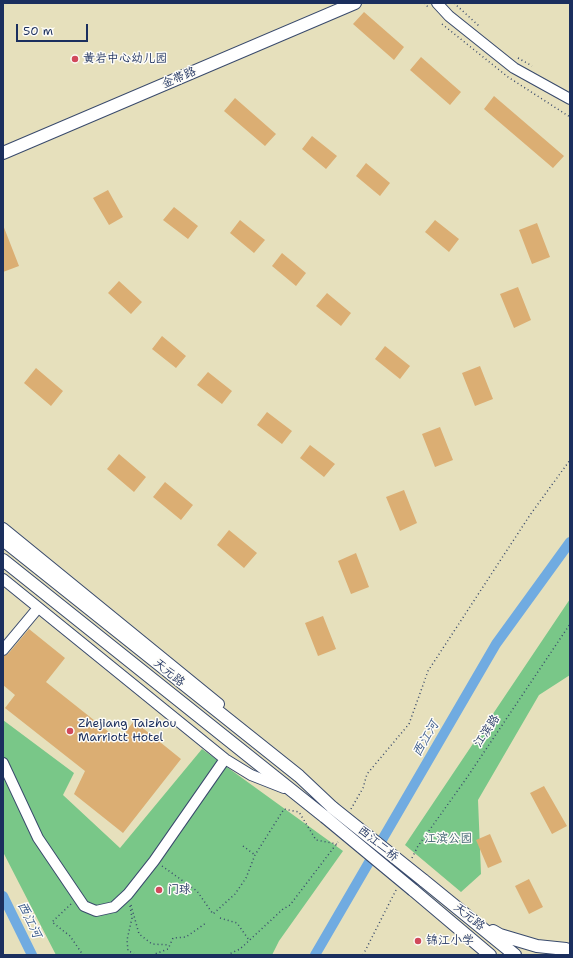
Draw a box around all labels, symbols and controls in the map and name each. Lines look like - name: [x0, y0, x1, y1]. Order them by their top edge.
- scale bar: [18, 16, 90, 42]
- text: 50 m: [23, 23, 53, 39]
- place label: 黄岩中心幼儿园: [83, 52, 167, 66]
- marker: 黄岩中心幼儿园: [70, 54, 80, 64]
- street label: 金带路: [160, 64, 198, 92]
- street label: 天元路: [150, 656, 188, 690]
- street label: 江滨路: [471, 712, 503, 750]
- place label: Zhejiang Taizhou Marriott Hotel: [78, 717, 176, 745]
- water label: 西江河: [409, 718, 443, 760]
- marker: Zhejiang Taizhou Marriott Hotel: [65, 726, 75, 736]
- street label: 西江二桥: [355, 823, 401, 865]
- park label: 江滨公园: [424, 832, 472, 846]
- place label: 门球: [167, 883, 191, 897]
- marker: 门球: [154, 885, 164, 895]
- water label: 西江河: [13, 899, 45, 941]
- street label: 天元路: [450, 900, 488, 934]
- place label: 锦江小学: [426, 934, 474, 948]
- marker: 锦江小学: [413, 936, 423, 946]

